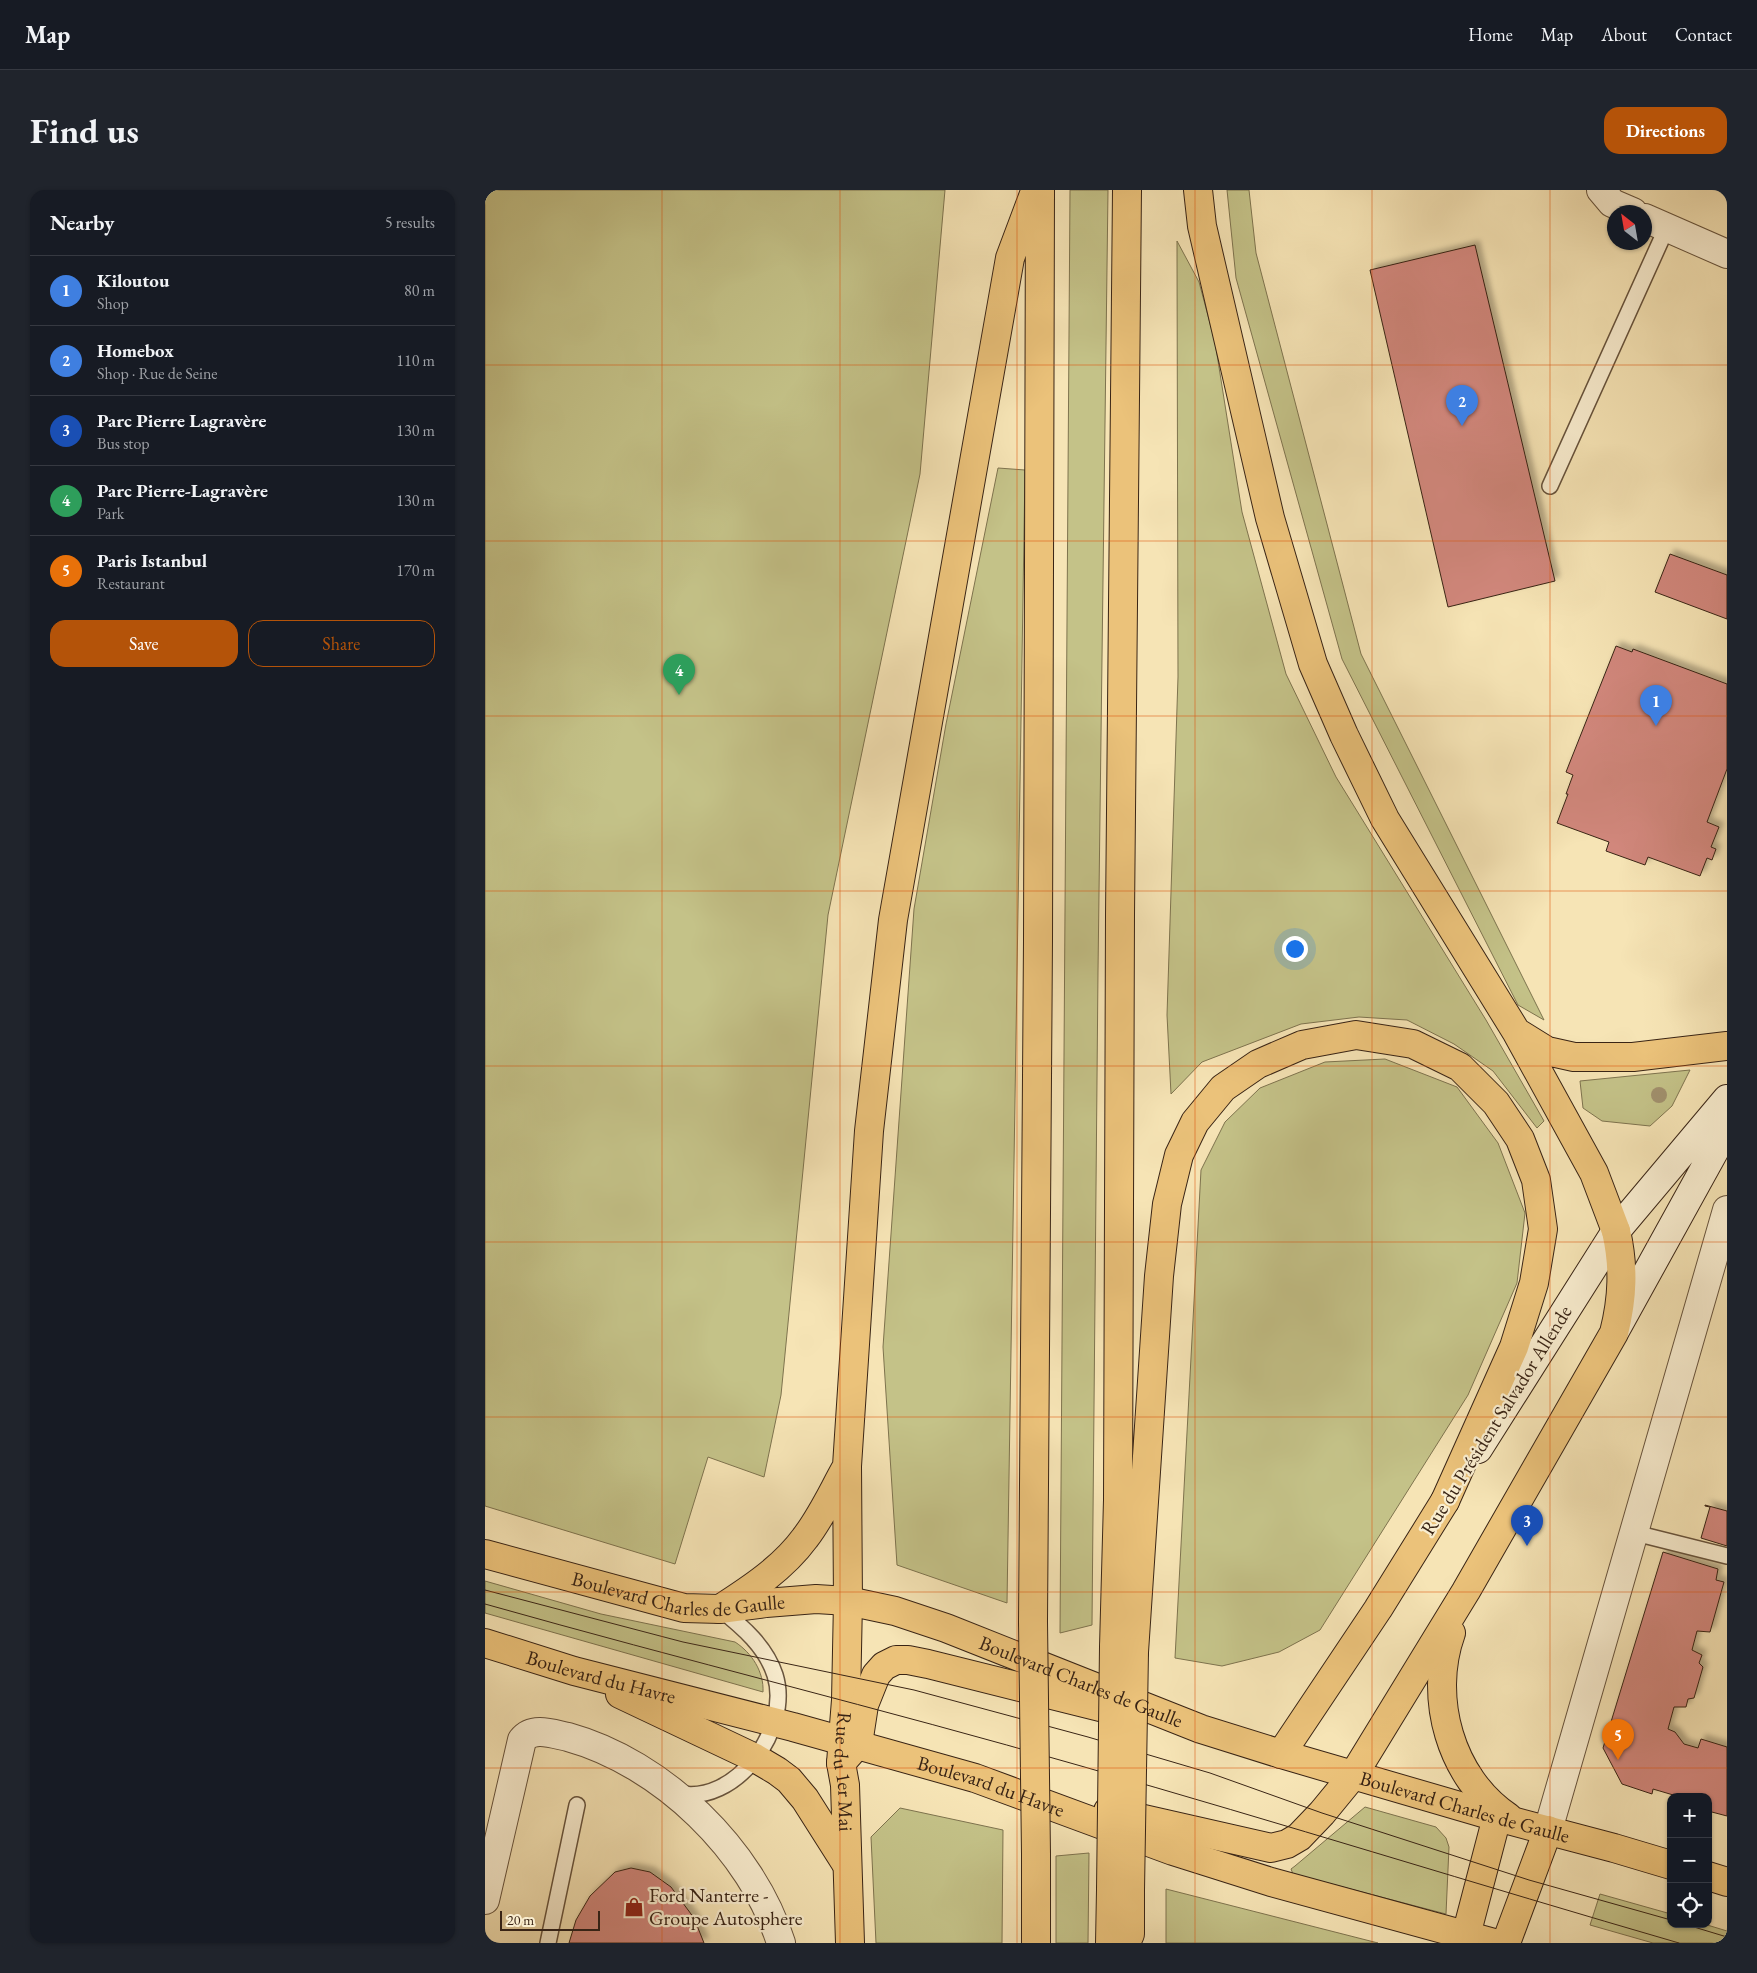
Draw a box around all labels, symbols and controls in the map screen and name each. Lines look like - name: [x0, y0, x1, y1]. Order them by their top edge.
- text: Map: [25, 19, 70, 50]
- text: Home: [1468, 23, 1513, 46]
- text: Map: [1541, 23, 1573, 46]
- text: About: [1601, 23, 1647, 46]
- text: Contact: [1675, 23, 1732, 46]
- button: Directions: [1604, 107, 1727, 154]
- text: Find us: [30, 108, 139, 153]
- north arrow: [1607, 205, 1652, 250]
- text: Nearby: [50, 209, 114, 236]
- text: 5 results: [385, 212, 435, 233]
- text: Kiloutou: [97, 268, 169, 293]
- text: 1: [62, 280, 70, 301]
- text: 80 m: [404, 280, 435, 301]
- text: Shop: [97, 293, 129, 314]
- text: Homebox: [97, 338, 174, 363]
- text: 2: [62, 350, 70, 371]
- text: 110 m: [396, 350, 435, 371]
- text: Shop · Rue de Seine: [97, 363, 218, 384]
- pin: 2: [1446, 385, 1478, 426]
- text: Parc Pierre Lagravère: [97, 408, 266, 433]
- text: 3: [62, 420, 70, 441]
- text: 130 m: [396, 420, 435, 441]
- text: Bus stop: [97, 433, 150, 454]
- text: Parc Pierre-Lagravère: [97, 478, 268, 503]
- text: 4: [62, 490, 70, 511]
- text: 130 m: [396, 490, 435, 511]
- text: Park: [97, 503, 124, 524]
- text: Paris Istanbul: [97, 548, 207, 573]
- text: 5: [62, 560, 70, 581]
- text: 170 m: [396, 560, 435, 581]
- text: Restaurant: [97, 573, 165, 594]
- button: Save: [50, 620, 238, 667]
- button: Share: [248, 620, 435, 667]
- pin: 4: [663, 654, 695, 695]
- pin: 1: [1640, 685, 1672, 726]
- your location: [1282, 936, 1308, 962]
- street label: Rue du Président Salvador Allende: [1415, 1300, 1578, 1540]
- pin: 3: [1511, 1505, 1543, 1546]
- street label: Boulevard Charles de Gaulle: [569, 1565, 786, 1622]
- street label: Boulevard Charles de Gaulle: [976, 1630, 1187, 1734]
- street label: Boulevard du Havre: [523, 1644, 679, 1710]
- street label: Rue du 1er Mai: [827, 1711, 859, 1832]
- pin: 5: [1602, 1719, 1634, 1760]
- street label: Boulevard du Havre: [914, 1749, 1068, 1823]
- street label: Boulevard Charles de Gaulle: [1357, 1765, 1573, 1849]
- map controls: [1667, 1793, 1712, 1928]
- button: +: [1667, 1793, 1712, 1838]
- button: −: [1667, 1838, 1712, 1883]
- place label: Ford Nanterre - Groupe Autosphere: [649, 1882, 803, 1931]
- button: locate: [1667, 1883, 1712, 1928]
- shop icon: Ford Nanterre - Groupe Autosphere: [623, 1896, 645, 1918]
- scale bar: [500, 1908, 600, 1931]
- text: 20 m: [507, 1911, 534, 1929]

